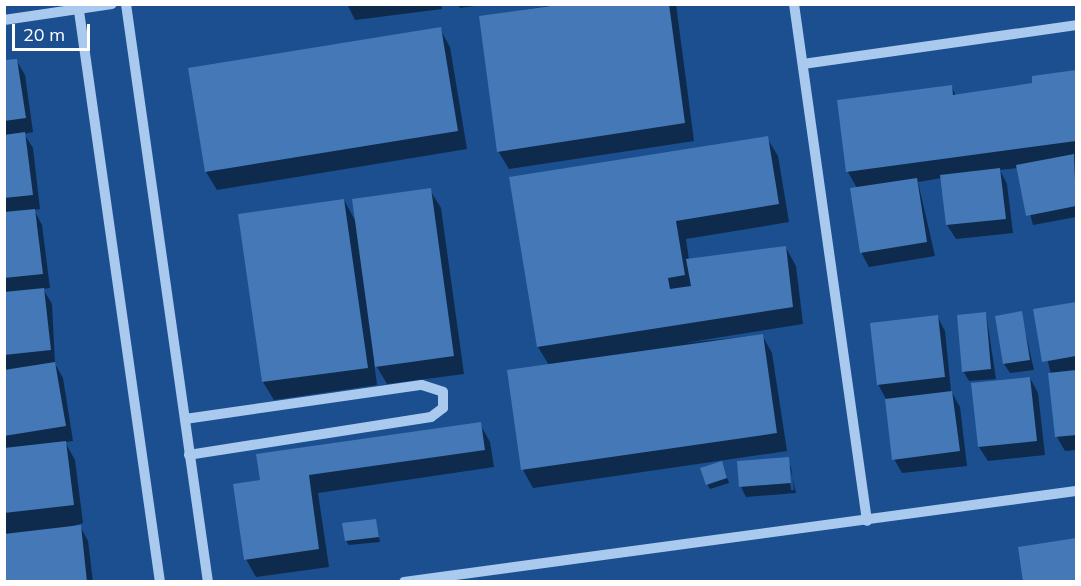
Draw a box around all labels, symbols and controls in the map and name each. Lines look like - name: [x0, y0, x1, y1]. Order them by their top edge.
- scale bar: [15, 12, 93, 50]
- text: 20 m: [23, 23, 65, 46]

